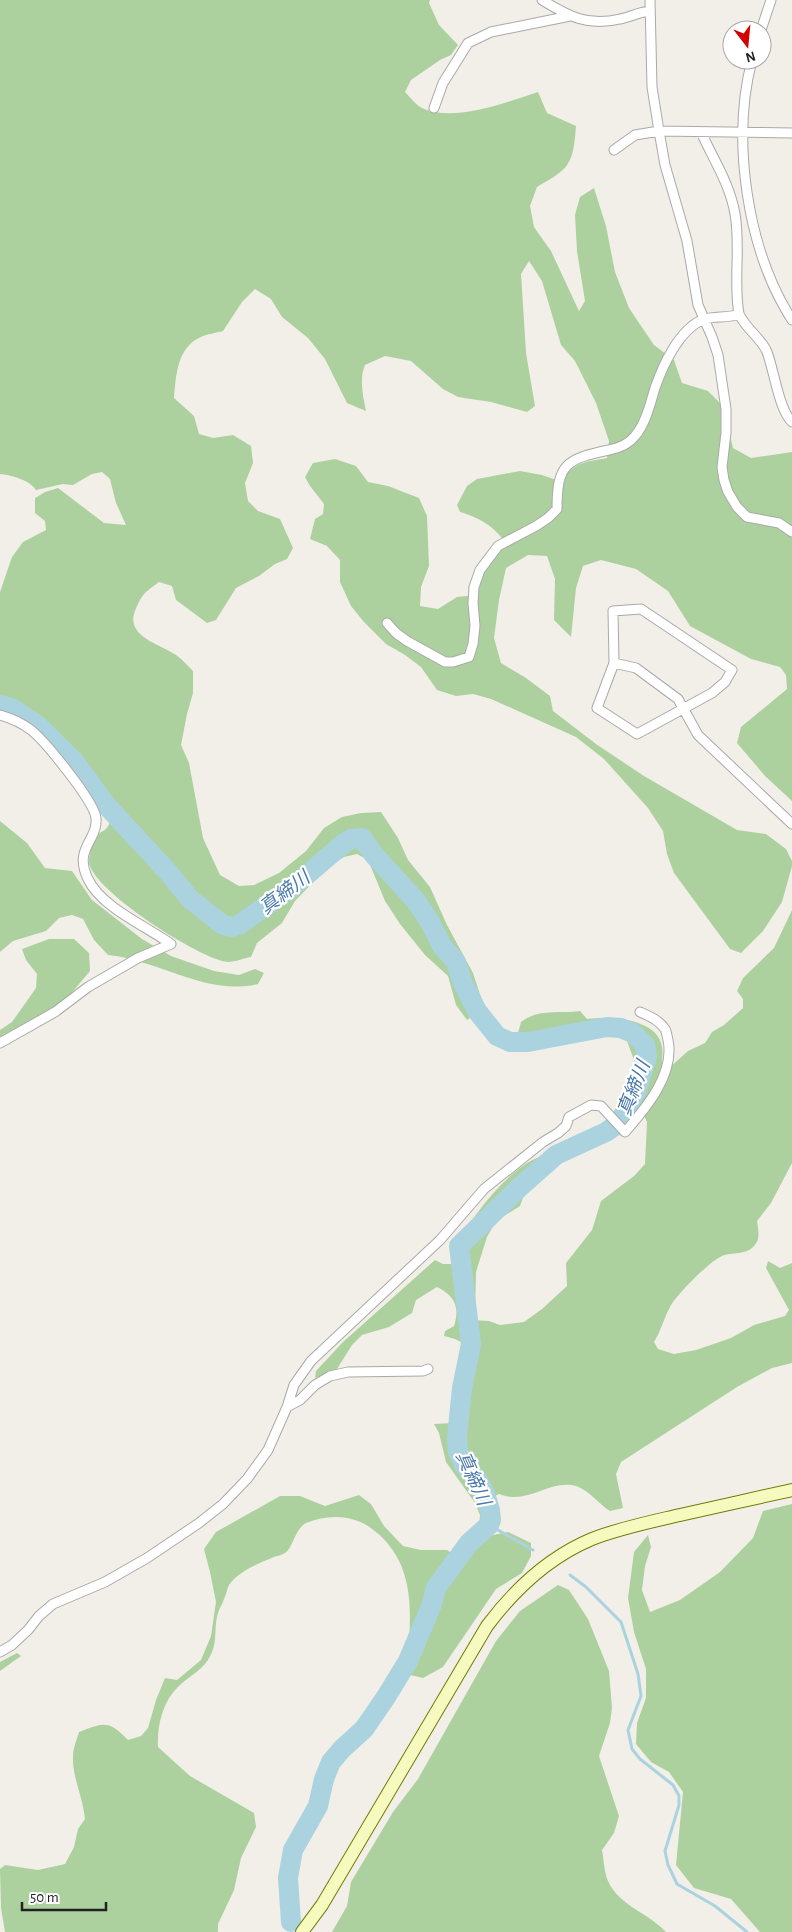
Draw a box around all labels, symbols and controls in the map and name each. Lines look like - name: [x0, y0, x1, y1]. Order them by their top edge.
- north arrow: [722, 20, 772, 70]
- text: N: [744, 48, 757, 65]
- water label: 真締川: [256, 866, 315, 918]
- water label: 真締川: [614, 1056, 654, 1119]
- water label: 真締川: [452, 1448, 495, 1510]
- scale bar: [22, 1880, 106, 1912]
- text: 50 m: [30, 1890, 59, 1905]

